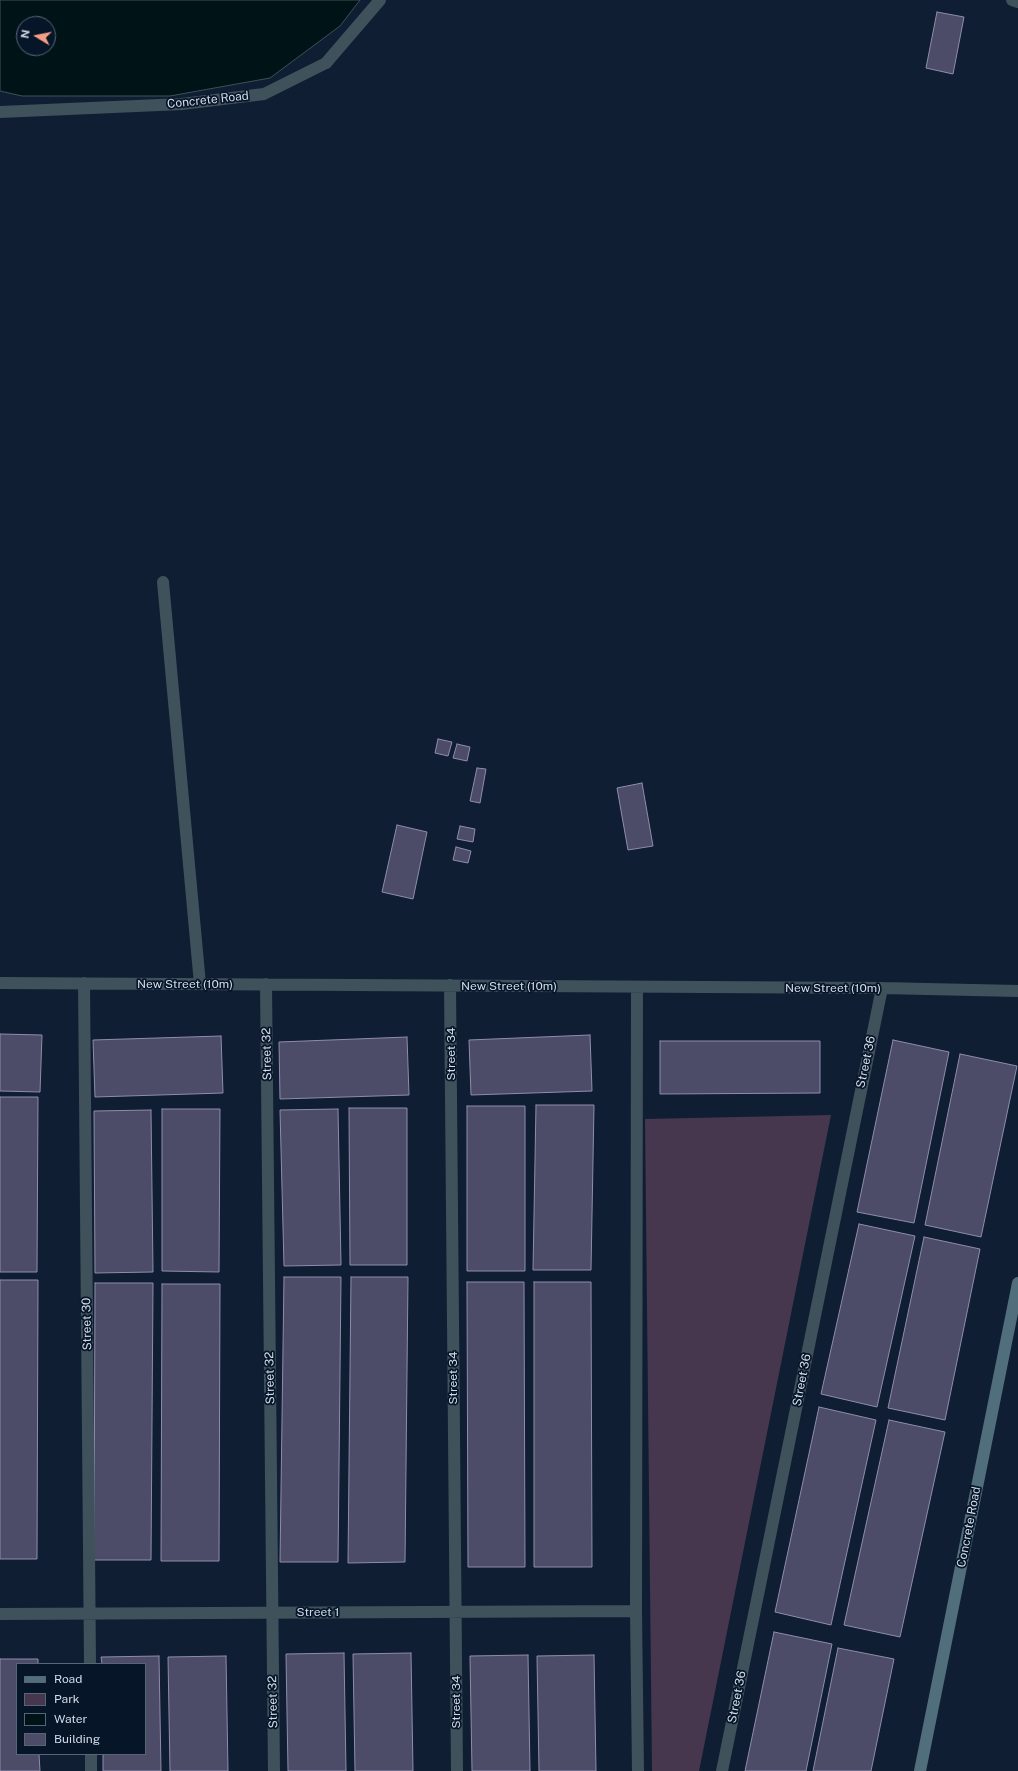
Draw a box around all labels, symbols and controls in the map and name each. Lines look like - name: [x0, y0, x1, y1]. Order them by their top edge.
- north arrow: [16, 16, 56, 56]
- text: N: [19, 29, 32, 39]
- street label: Concrete Road: [166, 89, 250, 111]
- street label: New Street (10m): [137, 977, 233, 991]
- street label: New Street (10m): [461, 979, 557, 993]
- street label: New Street (10m): [785, 981, 881, 995]
- street label: Street 34: [444, 1027, 458, 1081]
- street label: Street 32: [259, 1028, 275, 1080]
- street label: Street 36: [853, 1035, 879, 1089]
- street label: Street 30: [79, 1297, 95, 1351]
- street label: Street 34: [446, 1351, 460, 1405]
- street label: Street 32: [262, 1352, 278, 1404]
- street label: Street 36: [790, 1353, 814, 1407]
- street label: Concrete Road: [954, 1485, 984, 1569]
- street label: Street 1: [297, 1605, 339, 1619]
- legend: [16, 1663, 146, 1755]
- street label: Street 36: [725, 1670, 749, 1724]
- text: Road: [54, 1672, 82, 1686]
- street label: Street 34: [449, 1675, 463, 1729]
- street label: Street 32: [265, 1676, 281, 1728]
- text: Park: [54, 1692, 80, 1706]
- text: Water: [54, 1712, 87, 1726]
- text: Building: [54, 1732, 100, 1746]

